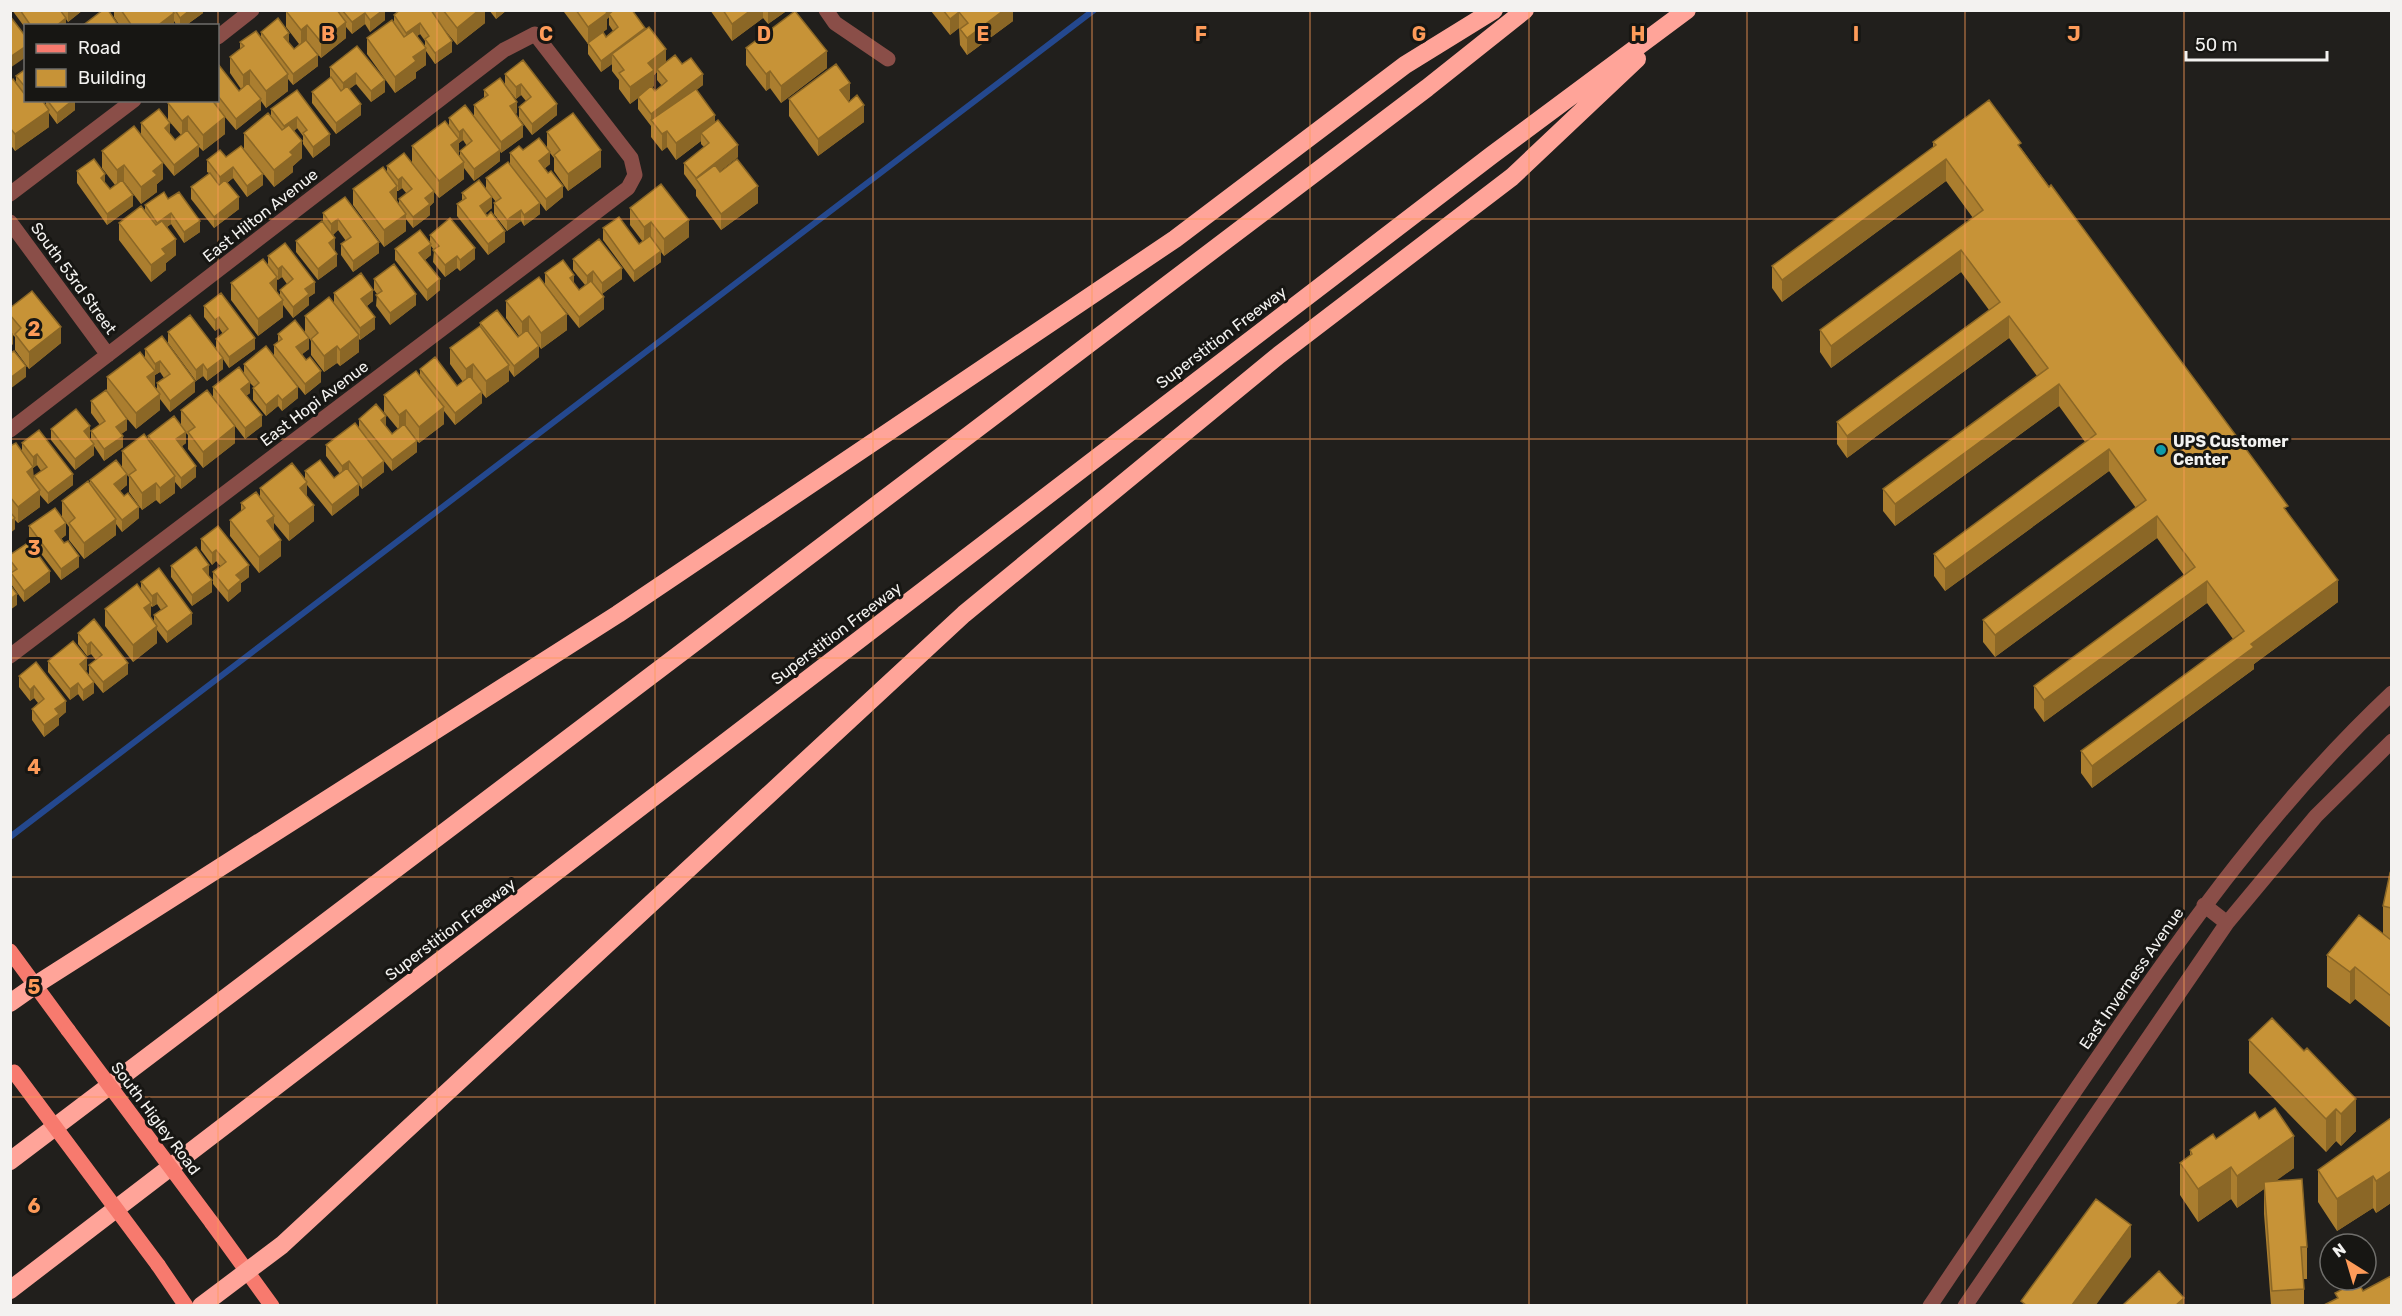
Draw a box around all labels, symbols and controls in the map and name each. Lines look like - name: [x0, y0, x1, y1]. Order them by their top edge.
- text: B: [321, 22, 335, 46]
- text: C: [539, 22, 553, 46]
- text: D: [757, 22, 771, 46]
- text: E: [977, 22, 989, 46]
- text: F: [1195, 22, 1207, 46]
- text: G: [1412, 22, 1426, 46]
- text: H: [1631, 22, 1645, 46]
- text: I: [1853, 22, 1859, 46]
- text: J: [2067, 22, 2081, 46]
- legend: [24, 24, 219, 102]
- scale bar: [2186, 24, 2327, 62]
- text: 50 m: [2195, 34, 2238, 56]
- text: Road: [78, 37, 121, 59]
- text: Building: [78, 67, 146, 89]
- street label: East Hilton Avenue: [199, 165, 322, 266]
- street label: South 53rd Street: [27, 219, 120, 338]
- street label: Superstition Freeway: [1152, 282, 1290, 393]
- text: 2: [28, 317, 41, 341]
- street label: East Hopi Avenue: [257, 357, 372, 450]
- place label: UPS Customer Center: [2173, 432, 2289, 469]
- marker: UPS Customer Center: [2154, 443, 2168, 457]
- text: 3: [27, 536, 41, 560]
- street label: Superstition Freeway: [767, 578, 905, 689]
- text: 4: [27, 755, 41, 779]
- street label: Superstition Freeway: [381, 874, 519, 985]
- street label: East Inverness Avenue: [2075, 904, 2188, 1053]
- text: 5: [28, 975, 41, 999]
- street label: South Higley Road: [107, 1058, 204, 1178]
- text: 6: [27, 1194, 41, 1218]
- north arrow: [2318, 1232, 2378, 1292]
- text: N: [2329, 1239, 2350, 1261]

